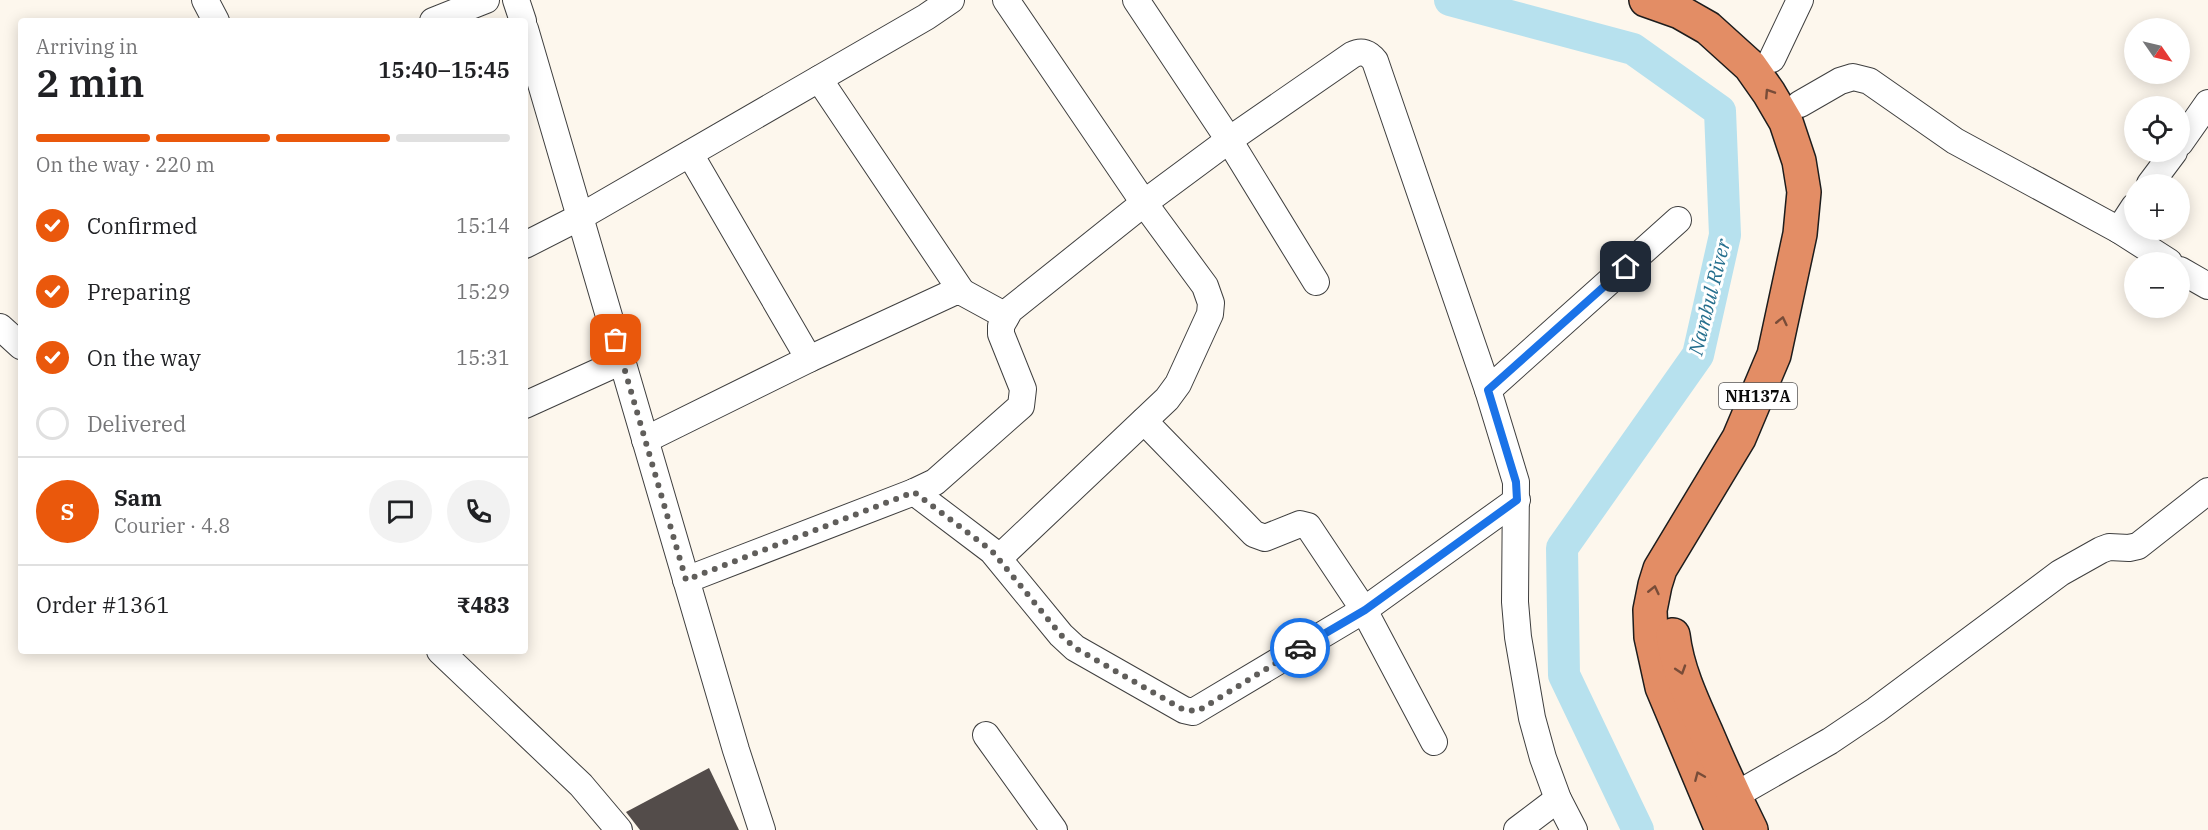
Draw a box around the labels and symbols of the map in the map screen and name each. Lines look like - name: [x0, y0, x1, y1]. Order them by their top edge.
- north arrow: [2124, 18, 2190, 84]
- one-way arrow: [1764, 89, 1776, 99]
- water label: Nambul River: [1681, 235, 1737, 359]
- pin: [1600, 241, 1651, 292]
- pin: [590, 314, 641, 365]
- one-way arrow: [1775, 316, 1788, 326]
- road number: NH137A: [1719, 383, 1797, 409]
- one-way arrow: [1647, 585, 1660, 595]
- courier: [1270, 618, 1330, 678]
- one-way arrow: [1674, 664, 1687, 675]
- one-way arrow: [1694, 771, 1706, 782]

